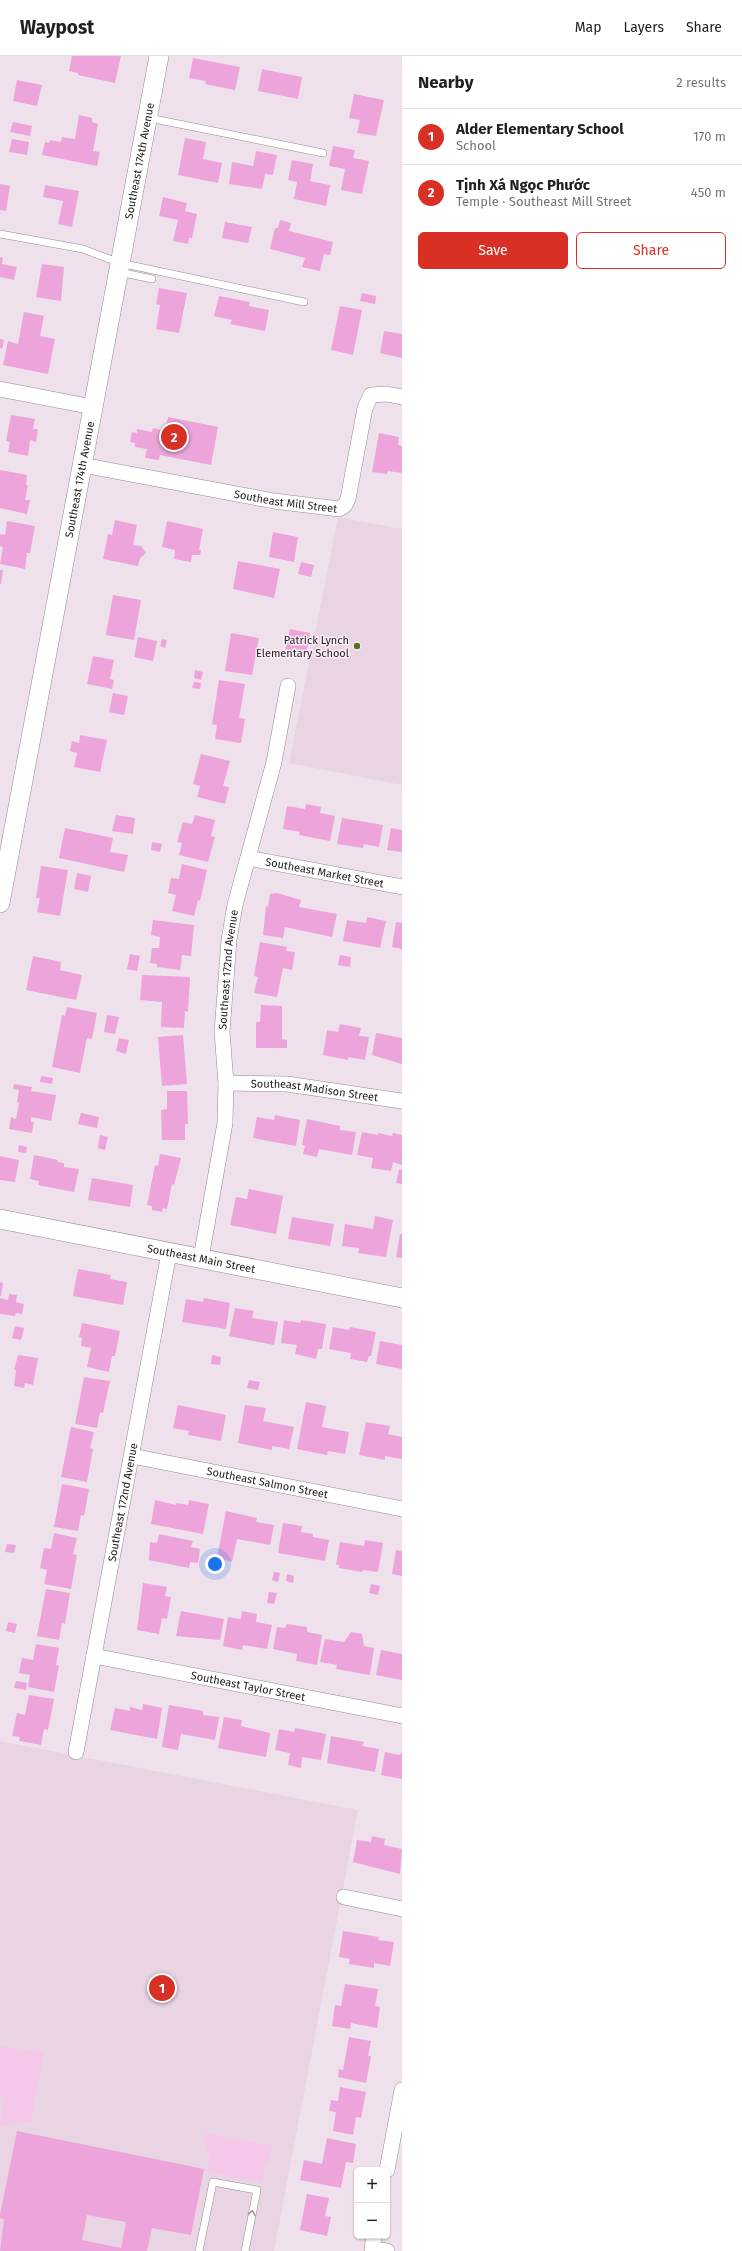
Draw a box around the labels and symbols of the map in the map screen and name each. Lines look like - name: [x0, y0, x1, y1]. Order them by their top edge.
- street label: Southeast 174th Avenue: [123, 102, 157, 220]
- street label: Southeast 174th Avenue: [63, 420, 97, 539]
- pin: 2: [161, 422, 187, 452]
- street label: Southeast Mill Street: [233, 488, 338, 516]
- place label: Patrick Lynch Elementary School: [256, 634, 349, 660]
- marker: Patrick Lynch Elementary School: [352, 641, 362, 651]
- street label: Southeast Market Street: [264, 855, 385, 890]
- street label: Southeast 172nd Avenue: [216, 909, 241, 1030]
- street label: Southeast Madison Street: [251, 1077, 379, 1104]
- street label: Southeast Main Street: [146, 1242, 256, 1276]
- street label: Southeast 172nd Avenue: [106, 1442, 140, 1563]
- street label: Southeast Salmon Street: [206, 1465, 329, 1501]
- your location: [205, 1554, 225, 1574]
- street label: Southeast Taylor Street: [190, 1669, 306, 1704]
- pin: 1: [149, 1973, 175, 2003]
- one-way arrow: [248, 2210, 256, 2216]

